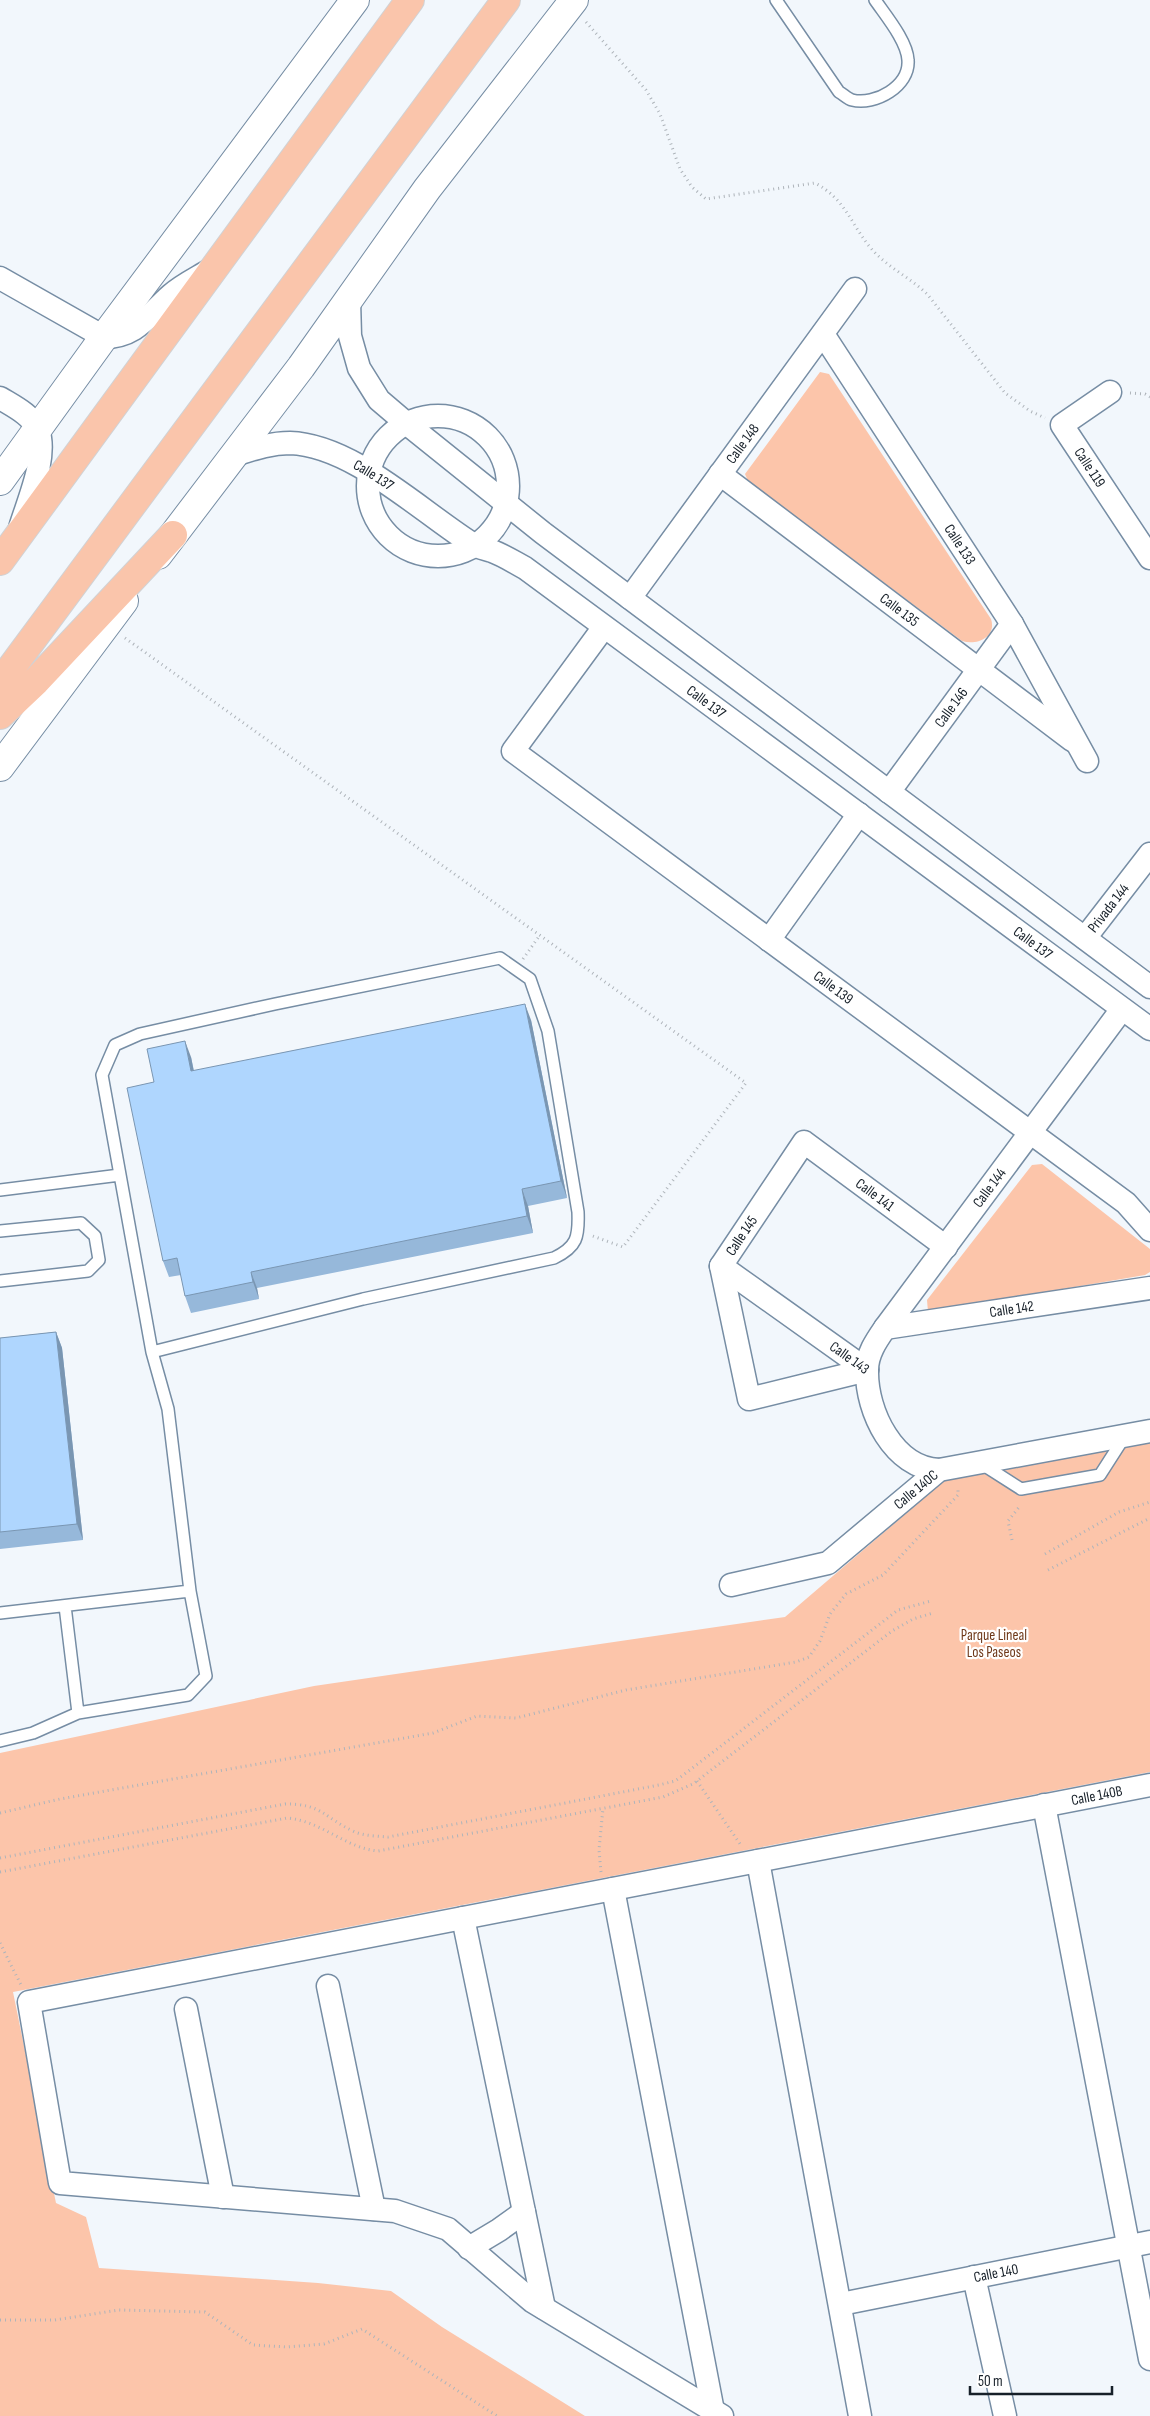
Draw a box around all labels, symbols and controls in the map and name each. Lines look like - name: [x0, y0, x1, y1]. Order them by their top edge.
- street label: Calle 148: [722, 420, 764, 468]
- street label: Calle 119: [1070, 444, 1110, 491]
- street label: Calle 137: [350, 455, 397, 495]
- street label: Calle 133: [939, 521, 980, 568]
- street label: Calle 135: [876, 589, 923, 631]
- street label: Calle 137: [683, 681, 730, 723]
- street label: Calle 146: [930, 684, 972, 731]
- street label: Privada 144: [1084, 880, 1134, 937]
- street label: Calle 137: [1009, 922, 1056, 964]
- street label: Calle 139: [809, 967, 857, 1009]
- street label: Calle 144: [969, 1164, 1011, 1212]
- street label: Calle 141: [852, 1174, 899, 1216]
- street label: Calle 145: [722, 1212, 762, 1260]
- street label: Calle 142: [988, 1297, 1035, 1322]
- street label: Calle 143: [826, 1337, 873, 1379]
- street label: Calle 140C: [890, 1466, 942, 1514]
- park label: Parque Lineal Los Paseos: [961, 1626, 1027, 1662]
- street label: Calle 140B: [1070, 1782, 1124, 1810]
- street label: Calle 140: [972, 2260, 1020, 2287]
- scale bar: [970, 2364, 1112, 2396]
- text: 50 m: [978, 2372, 1003, 2391]

